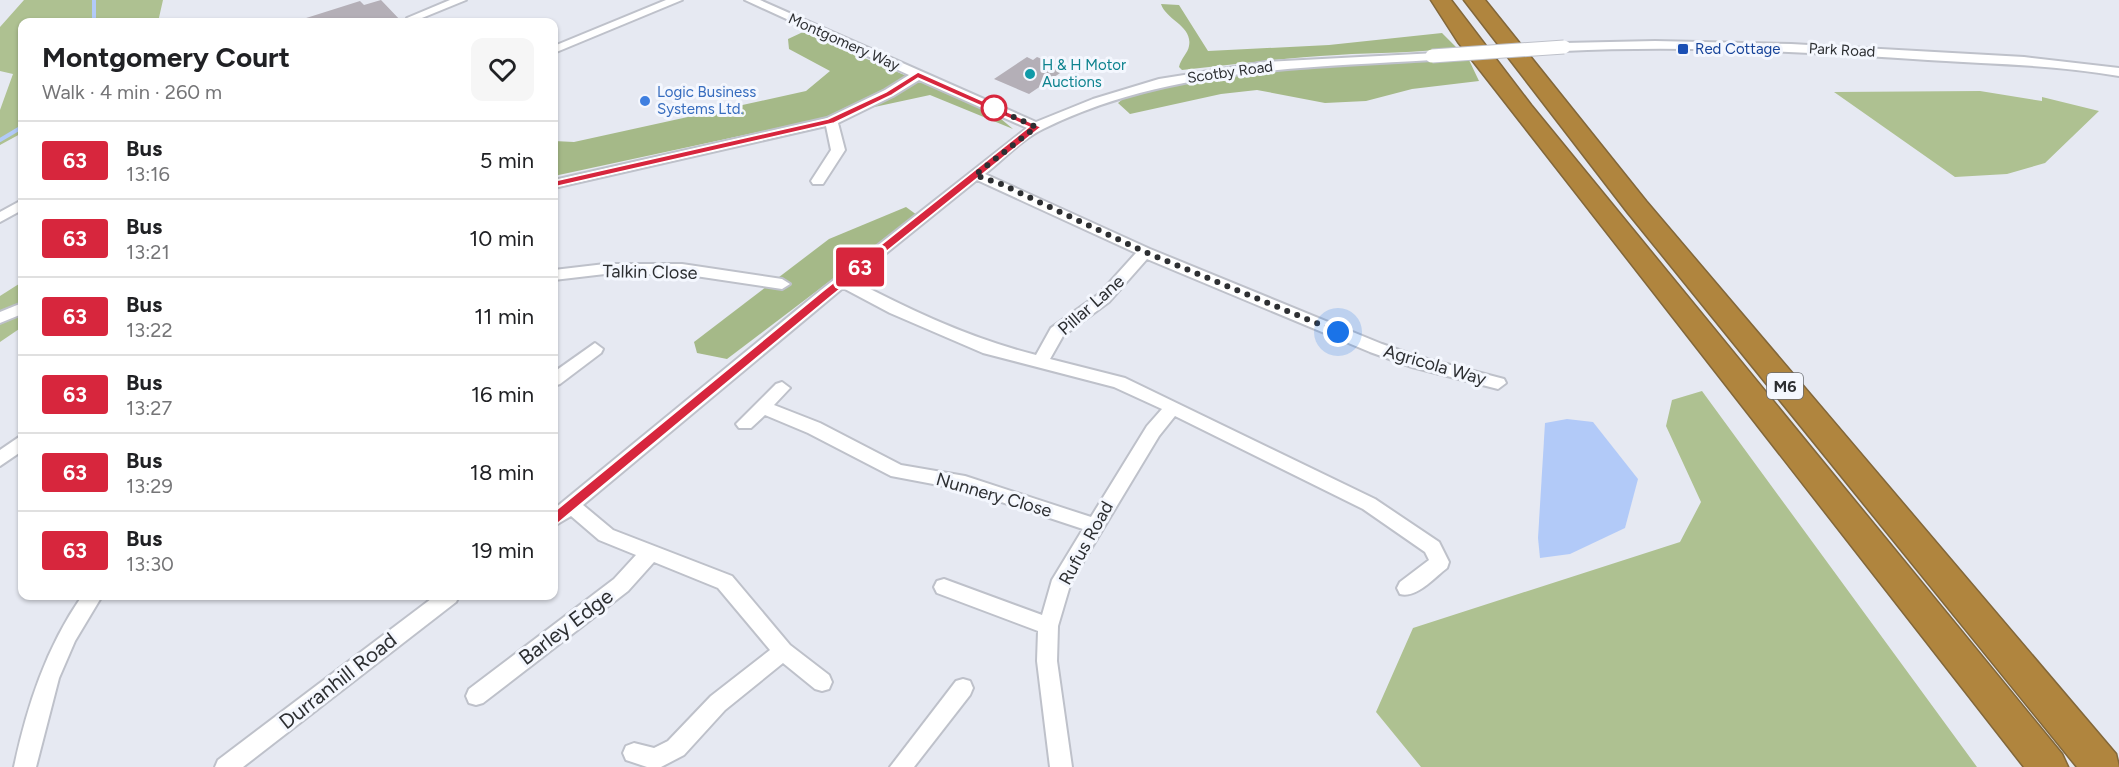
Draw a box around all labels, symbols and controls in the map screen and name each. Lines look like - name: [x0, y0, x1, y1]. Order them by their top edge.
- street label: Montgomery Way: [786, 9, 902, 75]
- button: heart: [471, 38, 534, 101]
- street label: Park Road: [1808, 39, 1876, 61]
- text: Montgomery Court: [42, 40, 290, 74]
- place label: Red Cottage: [1695, 40, 1781, 58]
- marker: Red Cottage: [1676, 42, 1690, 56]
- place label: H & H Motor Auctions: [1042, 56, 1126, 91]
- street label: Scotby Road: [1186, 57, 1274, 87]
- marker: H & H Motor Auctions: [1023, 67, 1037, 81]
- text: Walk · 4 min · 260 m: [42, 80, 222, 104]
- place label: Logic Business Systems Ltd.: [657, 83, 756, 118]
- marker: Logic Business Systems Ltd.: [638, 94, 652, 108]
- unlabelled marker: [981, 95, 1007, 121]
- text: Bus: [126, 135, 162, 162]
- text: 5 min: [480, 147, 534, 174]
- text: 63: [63, 148, 87, 173]
- text: 13:16: [126, 162, 170, 186]
- text: Bus: [126, 213, 162, 240]
- text: 10 min: [469, 225, 534, 252]
- text: 63: [63, 226, 87, 251]
- text: 13:21: [126, 240, 170, 264]
- line badge: 63: [833, 248, 887, 286]
- text: 63: [848, 255, 872, 280]
- street label: Talkin Close: [602, 260, 698, 284]
- street label: Pillar Lane: [1053, 270, 1129, 340]
- text: Bus: [126, 291, 162, 318]
- text: 11 min: [474, 303, 534, 330]
- text: 63: [63, 304, 87, 329]
- your location: [1323, 317, 1353, 347]
- text: 13:22: [126, 318, 173, 342]
- street label: Agricola Way: [1381, 340, 1489, 390]
- text: Bus: [126, 369, 162, 396]
- road number: M6: [1767, 373, 1803, 399]
- text: 16 min: [471, 381, 534, 408]
- text: 63: [63, 382, 87, 407]
- text: 13:27: [126, 396, 172, 420]
- text: Bus: [126, 447, 162, 474]
- text: 18 min: [470, 459, 534, 486]
- text: 63: [63, 460, 87, 485]
- street label: Nunnery Close: [934, 468, 1055, 522]
- text: 13:29: [126, 474, 173, 498]
- street label: Rufus Road: [1054, 497, 1118, 589]
- text: Bus: [126, 525, 162, 552]
- text: 19 min: [471, 537, 534, 564]
- text: 63: [63, 538, 87, 563]
- text: 13:30: [126, 552, 174, 576]
- street label: Barley Edge: [514, 583, 618, 670]
- street label: Durranhill Road: [274, 627, 401, 734]

